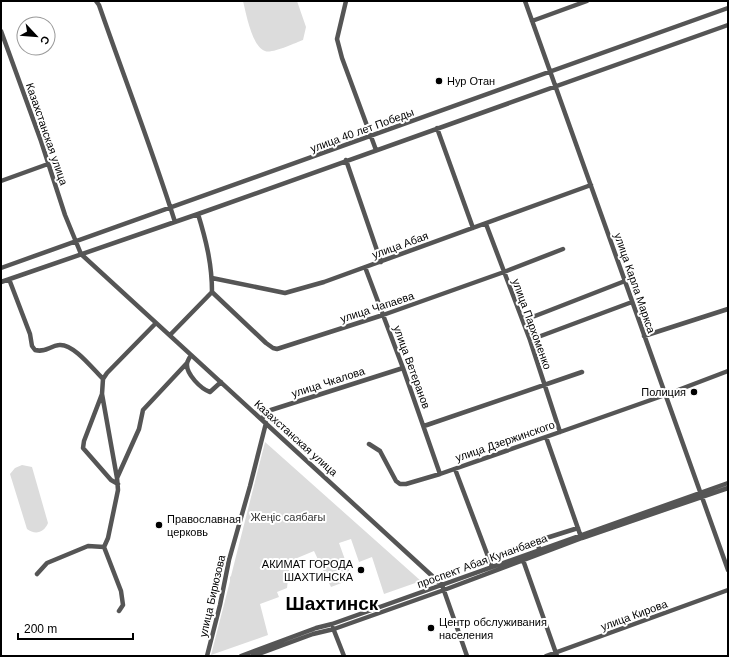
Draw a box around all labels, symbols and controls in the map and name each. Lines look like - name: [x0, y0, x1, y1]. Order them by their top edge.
- north arrow: [16, 16, 56, 56]
- text: С: [38, 34, 52, 47]
- place label: Нур Отан: [447, 75, 495, 87]
- marker: Нур Отан: [434, 76, 444, 86]
- street label: Казахстанская улица: [24, 81, 70, 188]
- street label: улица 40 лет Победы: [309, 106, 415, 154]
- street label: улица Абая: [370, 229, 430, 261]
- street label: улица Карла Маркса: [612, 231, 658, 336]
- street label: улица Пархоменко: [510, 277, 554, 371]
- street label: улица Чапаева: [339, 289, 416, 325]
- street label: улица Ветеранов: [391, 324, 433, 410]
- street label: улица Чкалова: [290, 364, 367, 399]
- place label: Полиция: [641, 386, 686, 398]
- marker: Полиция: [689, 387, 699, 397]
- street label: Казахстанская улица: [252, 398, 341, 479]
- street label: улица Дзержинского: [454, 418, 556, 464]
- park label: Жеңіс саябағы: [251, 511, 326, 523]
- place label: Православная церковь: [167, 513, 241, 538]
- marker: Православная церковь: [154, 520, 164, 530]
- street label: проспект Абая Кунанбаева: [415, 532, 550, 590]
- street label: улица Бирюзова: [197, 553, 227, 638]
- place label: АКИМАТ ГОРОДА ШАХТИНСКА: [262, 558, 354, 583]
- marker: АКИМАТ ГОРОДА ШАХТИНСКА: [356, 565, 366, 575]
- district label: Шахтинск: [286, 593, 379, 614]
- street label: улица Кирова: [599, 597, 670, 633]
- scale bar: [18, 615, 133, 641]
- place label: Центр обслуживания населения: [439, 616, 547, 641]
- text: 200 m: [24, 622, 57, 636]
- marker: Центр обслуживания населения: [426, 623, 436, 633]

